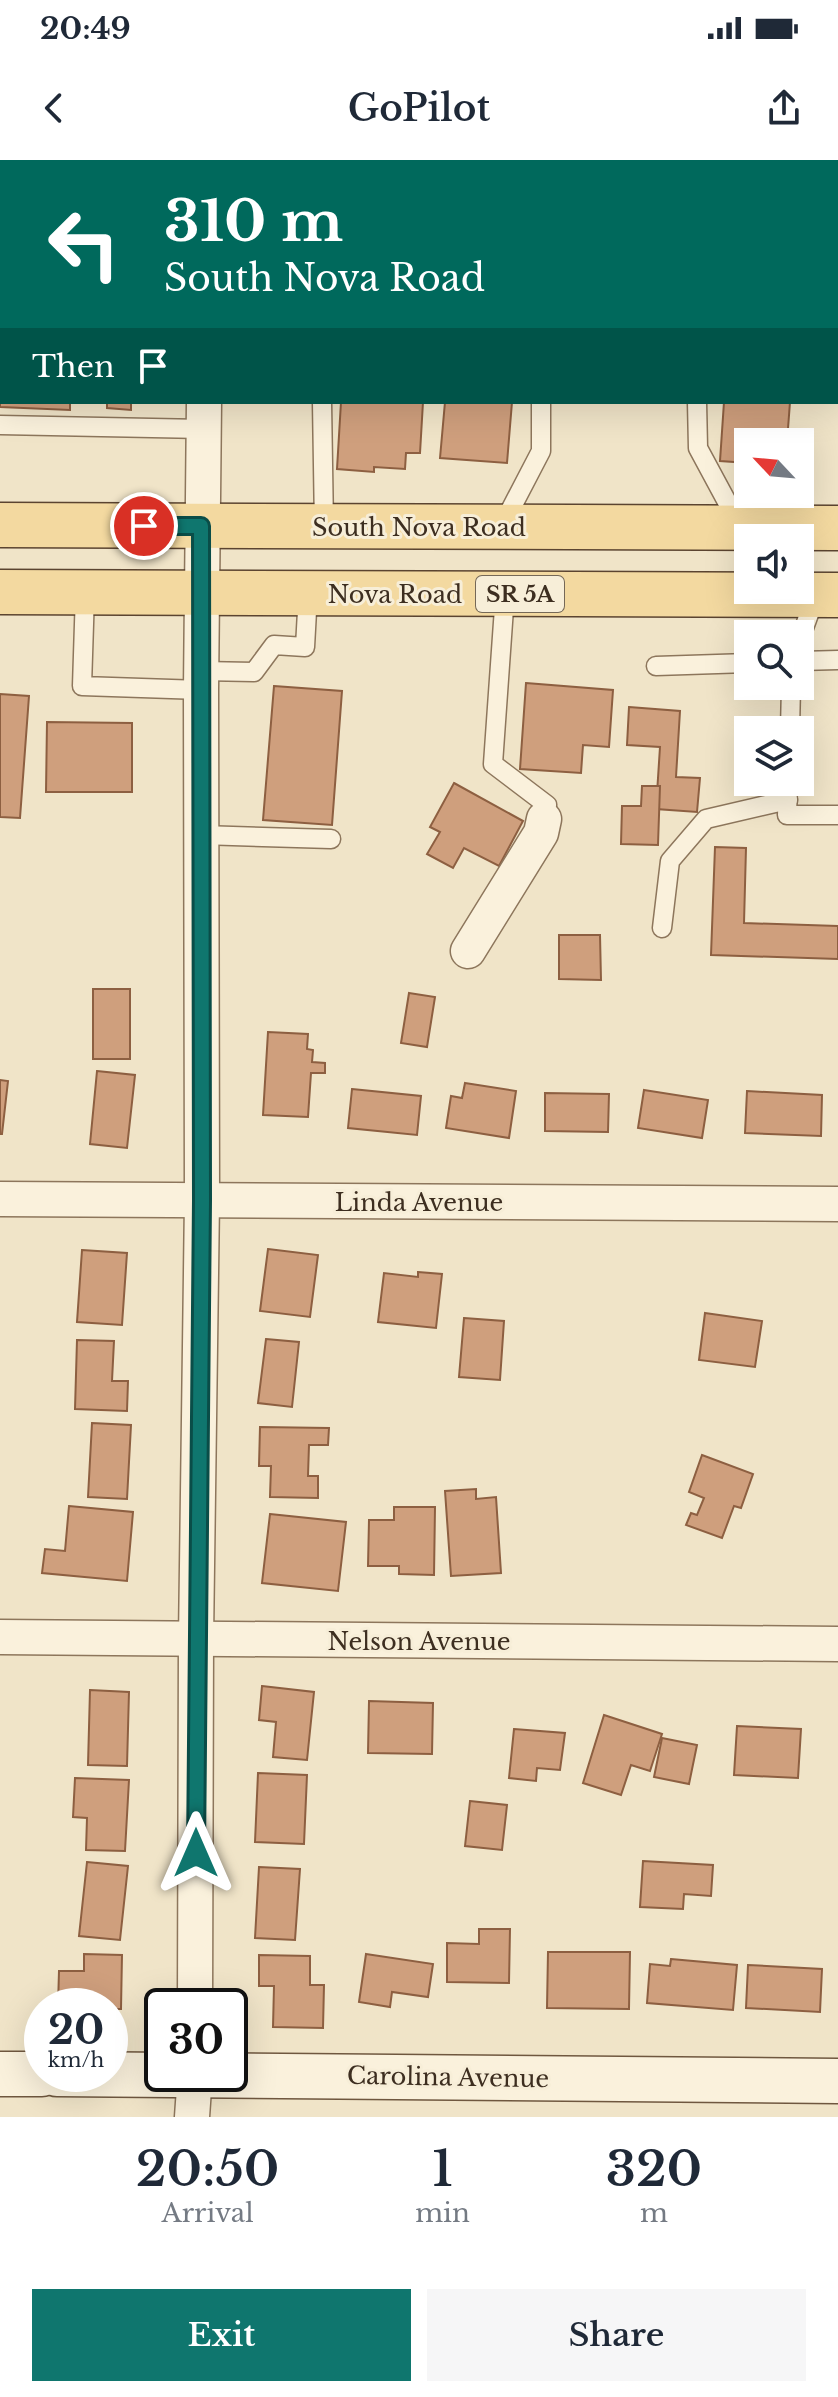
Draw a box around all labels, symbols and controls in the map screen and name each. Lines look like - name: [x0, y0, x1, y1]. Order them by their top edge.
- text: 20:49: [40, 10, 131, 47]
- icon: back: [32, 86, 76, 130]
- text: GoPilot: [348, 86, 490, 131]
- icon: share: [762, 86, 806, 130]
- text: 310 m: [164, 187, 343, 256]
- icon: left: [32, 192, 136, 296]
- text: South Nova Road: [164, 256, 485, 301]
- icon: arrive: [131, 344, 175, 388]
- text: Then: [32, 348, 115, 385]
- north arrow: [734, 428, 814, 508]
- map controls: [734, 428, 814, 796]
- pin: [110, 492, 178, 560]
- icon: arrive: [122, 504, 166, 548]
- street label: South Nova Road: [312, 513, 526, 542]
- button: sound: [734, 524, 814, 604]
- road number: SR 5A: [476, 576, 564, 612]
- street label: Nova Road: [328, 580, 462, 609]
- button: search: [734, 620, 814, 700]
- button: layers: [734, 716, 814, 796]
- street label: Linda Avenue: [335, 1188, 503, 1217]
- street label: Nelson Avenue: [328, 1627, 510, 1656]
- position arrow: [154, 1811, 238, 1895]
- speed limit sign: 30: [144, 1988, 248, 2092]
- text: 20: [48, 2005, 104, 2055]
- text: km/h: [48, 2048, 104, 2072]
- street label: Carolina Avenue: [347, 2061, 549, 2093]
- text: 20:50: [136, 2139, 279, 2199]
- text: 1: [432, 2139, 453, 2199]
- text: 320: [606, 2139, 702, 2199]
- text: Arrival: [162, 2197, 254, 2229]
- text: min: [415, 2197, 470, 2229]
- text: m: [640, 2197, 668, 2229]
- button: Exit: [32, 2289, 411, 2381]
- button: Share: [427, 2289, 806, 2381]

